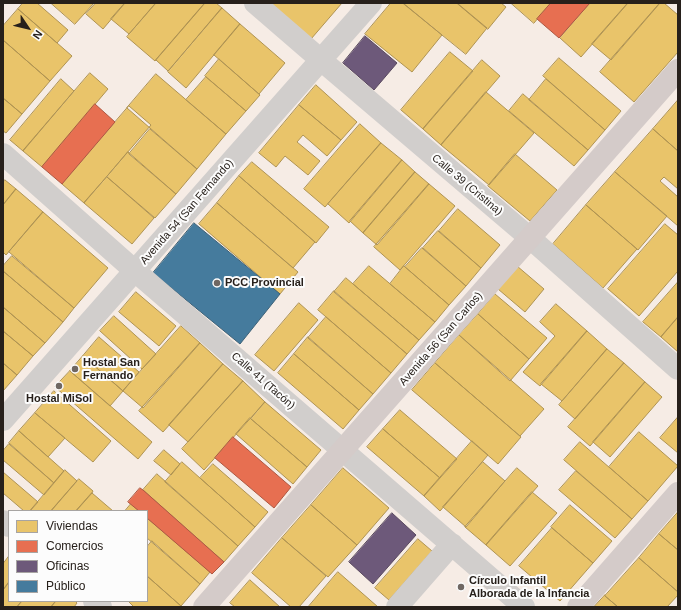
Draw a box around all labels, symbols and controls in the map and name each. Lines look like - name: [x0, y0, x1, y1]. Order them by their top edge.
- north arrow: [8, 8, 48, 48]
- text: N: [31, 28, 45, 42]
- street label: Calle 39 (Cristina): [429, 152, 505, 218]
- street label: Avenida 54 (San Fernando): [138, 157, 236, 267]
- place label: PCC Provincial: [225, 276, 304, 290]
- marker: PCC Provincial: [212, 278, 222, 288]
- street label: Avenida 56 (San Carlos): [397, 290, 485, 388]
- street label: Calle 41 (Tacón): [228, 350, 298, 412]
- place label: Hostal San Fernando: [83, 356, 140, 382]
- marker: Hostal San Fernando: [70, 364, 80, 374]
- marker: Hostal MiSol: [54, 381, 64, 391]
- place label: Hostal MiSol: [26, 392, 92, 406]
- legend: [8, 510, 148, 602]
- text: Viviendas: [46, 519, 98, 533]
- text: Comercios: [46, 539, 103, 553]
- text: Oficinas: [46, 559, 89, 573]
- place label: Círculo Infantil Alborada de la Infancia: [469, 574, 589, 600]
- text: Público: [46, 579, 85, 593]
- marker: Círculo Infantil Alborada de la Infancia: [456, 582, 466, 592]

